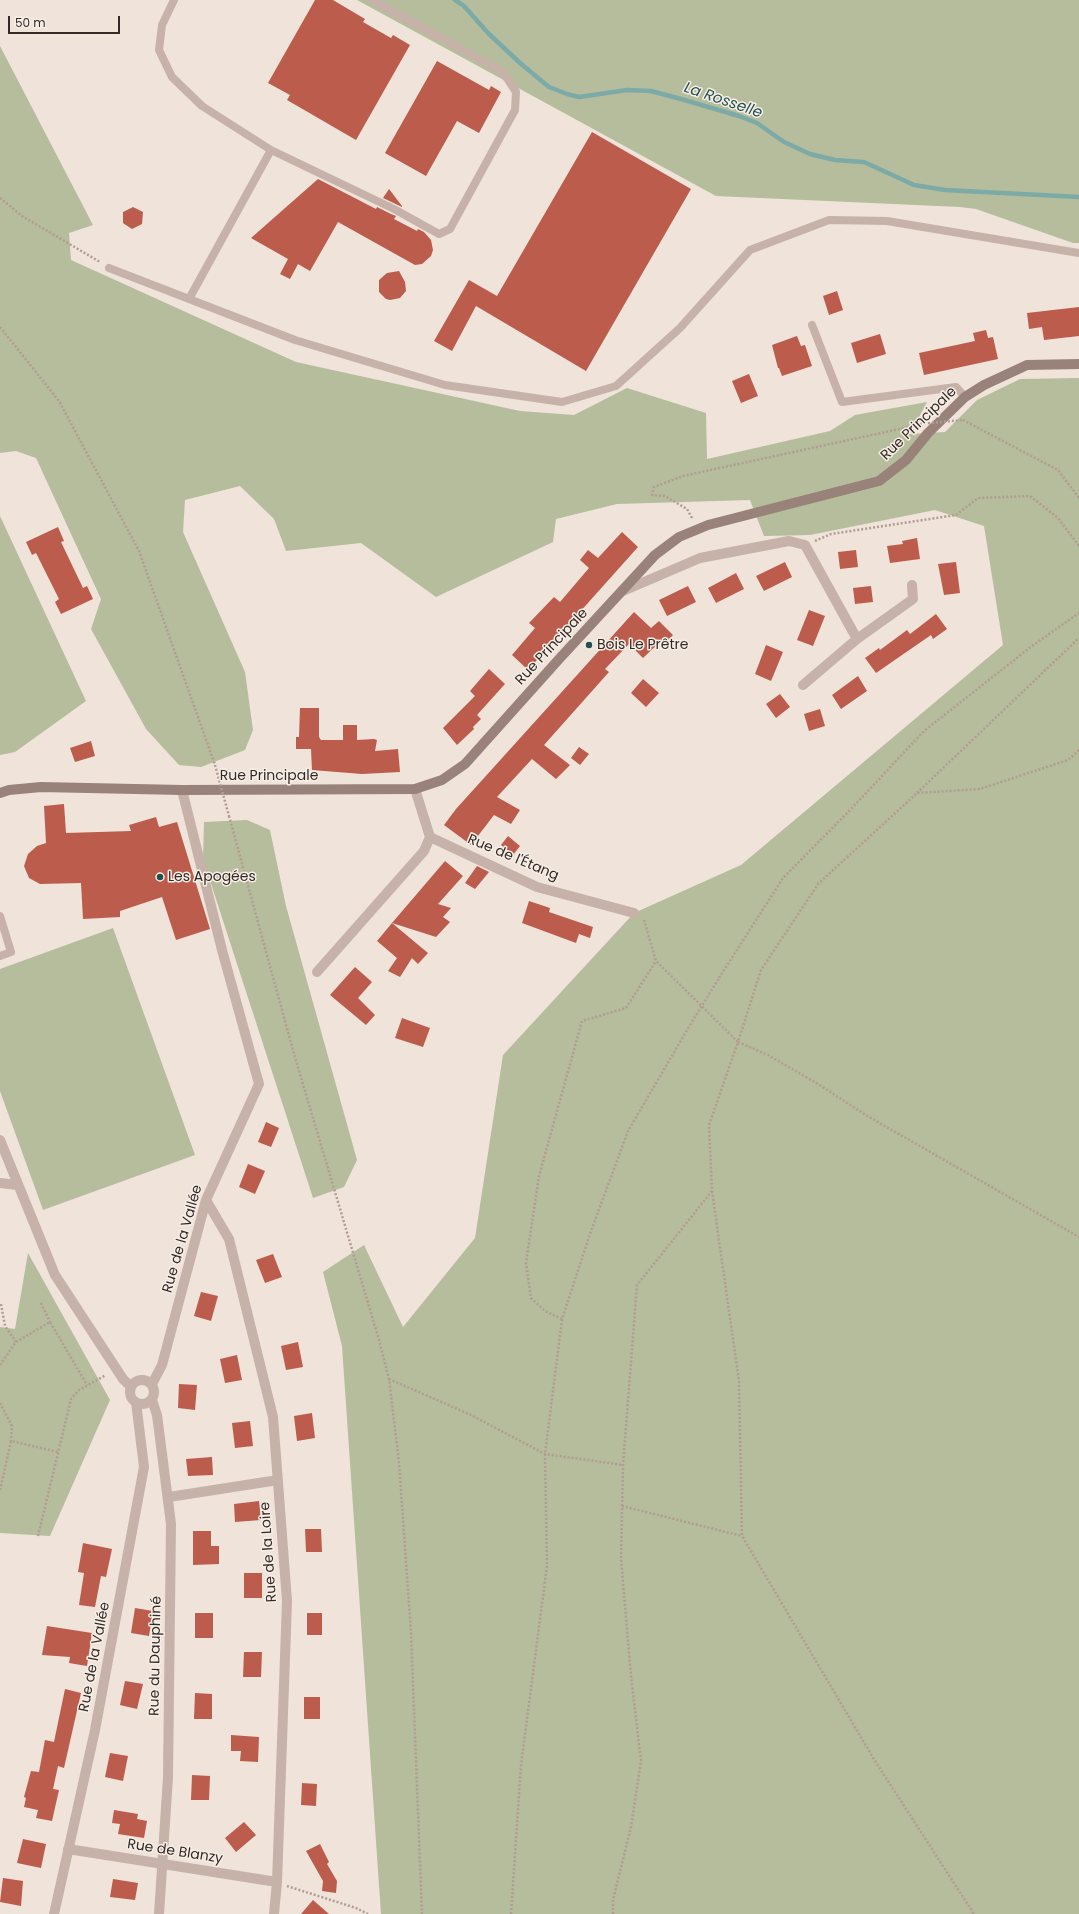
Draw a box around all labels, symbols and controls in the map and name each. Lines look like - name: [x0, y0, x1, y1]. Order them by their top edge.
- scale bar: [10, 8, 122, 34]
- text: 50 m: [15, 14, 46, 31]
- water label: La Rosselle: [682, 79, 764, 123]
- street label: Rue Principale: [878, 384, 960, 464]
- street label: Rue Principale: [512, 605, 592, 689]
- place label: Bois Le Prêtre: [597, 637, 689, 653]
- marker: Bois Le Prêtre: [584, 640, 594, 650]
- street label: Rue Principale: [220, 768, 318, 784]
- street label: Rue de l'Étang: [465, 831, 561, 885]
- place label: Les Apogées: [168, 869, 256, 885]
- marker: Les Apogées: [155, 872, 165, 882]
- street label: Rue de la Vallée: [160, 1183, 206, 1295]
- street label: Rue de la Loire: [257, 1501, 281, 1603]
- street label: Rue du Dauphiné: [147, 1596, 165, 1716]
- street label: Rue de la Vallée: [76, 1601, 114, 1713]
- street label: Rue de Blanzy: [126, 1836, 224, 1868]

